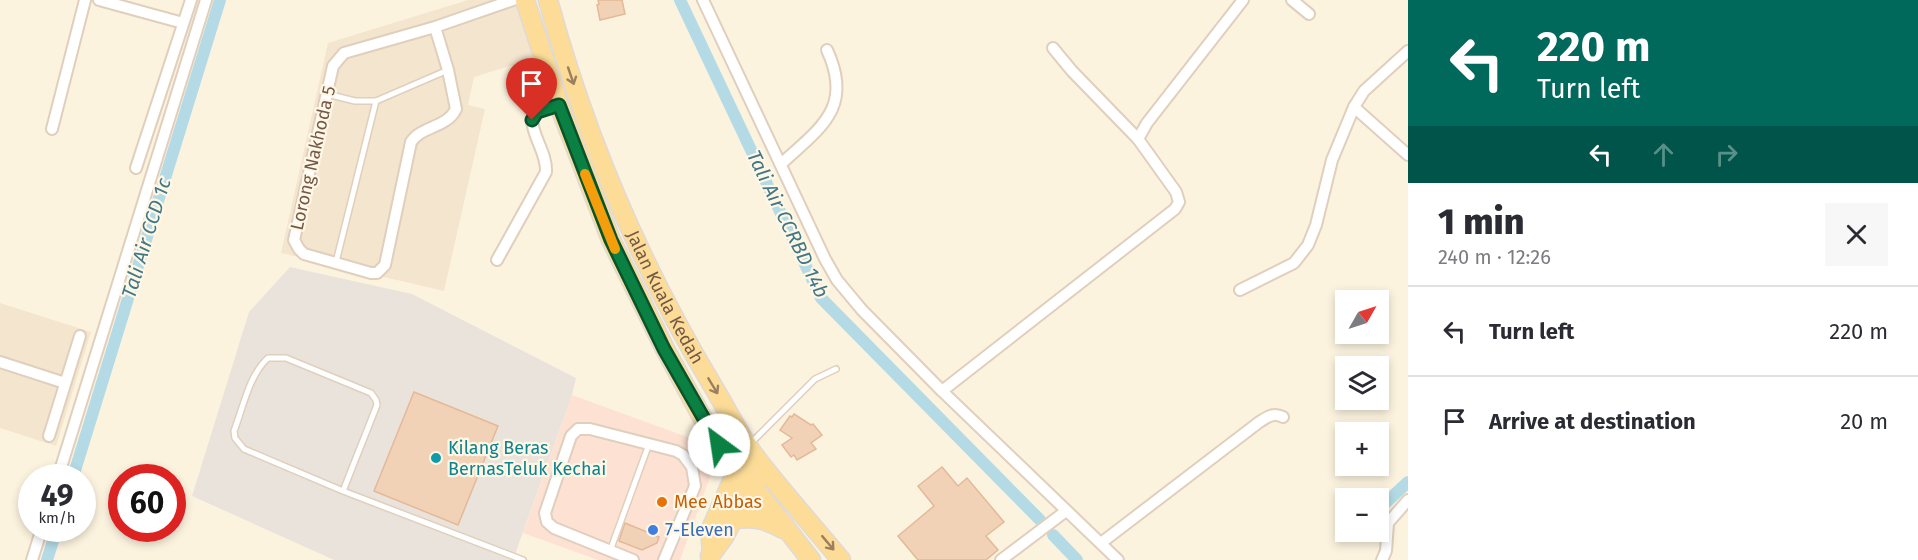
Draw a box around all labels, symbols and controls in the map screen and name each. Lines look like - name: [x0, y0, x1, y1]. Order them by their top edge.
- text: 220 m: [1537, 22, 1650, 72]
- icon: left: [1438, 24, 1516, 102]
- pin: [506, 58, 557, 120]
- one-way arrow: [566, 66, 577, 85]
- icon: arrive: [515, 67, 548, 100]
- text: Turn left: [1537, 73, 1640, 105]
- street label: Lorong Nakhoda 5: [286, 84, 340, 232]
- icon: left: [1584, 138, 1617, 171]
- icon: ahead: [1647, 138, 1680, 171]
- icon: right: [1710, 138, 1743, 171]
- water label: Tali Air CCRBD 14b: [742, 146, 834, 302]
- water label: Tali Air CCD 1c: [116, 174, 176, 301]
- text: 1 min: [1438, 200, 1524, 244]
- button: close: [1825, 203, 1888, 266]
- street label: Jalan Kuala Kedah: [622, 227, 708, 368]
- text: 240 m · 12:26: [1438, 245, 1551, 269]
- north arrow: [1335, 290, 1389, 344]
- map controls: [1335, 290, 1389, 542]
- icon: left: [1438, 315, 1471, 348]
- text: Turn left: [1489, 318, 1574, 345]
- text: 220 m: [1829, 318, 1888, 345]
- button: layers: [1335, 356, 1389, 410]
- one-way arrow: [708, 377, 720, 394]
- icon: arrive: [1438, 405, 1471, 438]
- text: Arrive at destination: [1489, 408, 1696, 435]
- text: 20 m: [1840, 408, 1888, 435]
- position arrow: [687, 413, 751, 477]
- button: +: [1335, 422, 1389, 476]
- place label: Kilang Beras BernasTeluk Kechai: [448, 437, 606, 480]
- marker: Kilang Beras BernasTeluk Kechai: [429, 451, 443, 465]
- speed limit sign: 60: [108, 464, 186, 542]
- text: 49: [40, 478, 74, 514]
- button: −: [1335, 488, 1389, 542]
- place label: Mee Abbas: [674, 491, 762, 513]
- marker: Mee Abbas: [655, 495, 669, 509]
- text: km/h: [38, 509, 76, 527]
- place label: 7-Eleven: [665, 519, 734, 541]
- marker: 7-Eleven: [646, 523, 660, 537]
- one-way arrow: [821, 535, 834, 551]

